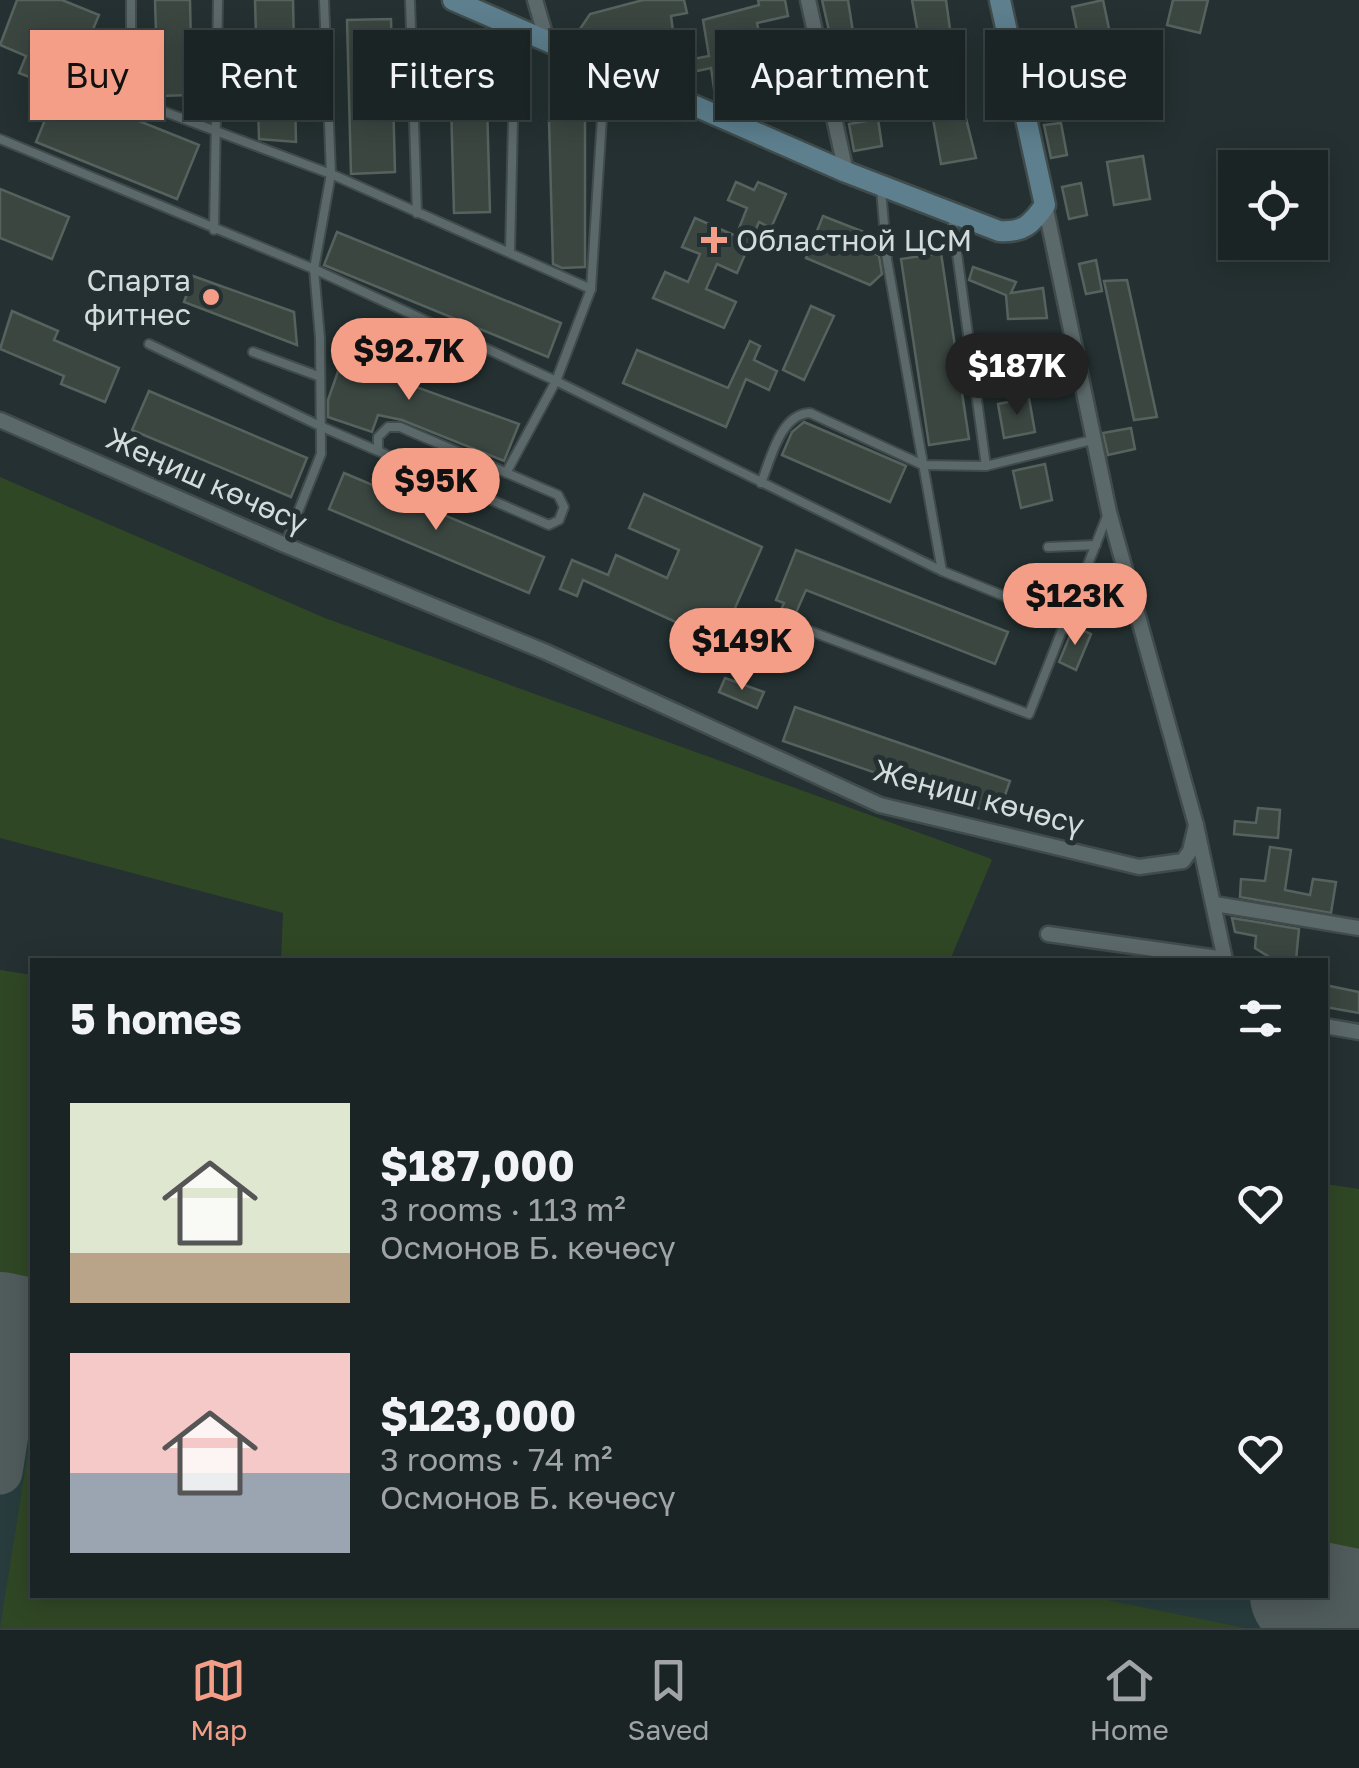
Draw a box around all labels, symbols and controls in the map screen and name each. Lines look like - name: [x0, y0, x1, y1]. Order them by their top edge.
- chip: Buy: [30, 30, 164, 120]
- chip: Rent: [184, 30, 333, 120]
- chip: Filters: [353, 30, 530, 120]
- chip: New: [550, 30, 695, 120]
- chip: Apartment: [715, 30, 965, 120]
- chip: House: [985, 30, 1163, 120]
- map controls: [1218, 150, 1328, 260]
- button: locate: [1218, 150, 1328, 260]
- place label: Областной ЦСМ: [736, 222, 972, 258]
- marker: Областной ЦСМ: [701, 227, 727, 253]
- place label: Спарта фитнес: [84, 262, 191, 332]
- marker: Спарта фитнес: [200, 286, 222, 308]
- pin: $92.7K: [328, 318, 490, 403]
- text: $92.7K: [353, 331, 465, 369]
- pin: $187K: [947, 333, 1087, 418]
- text: $187K: [967, 346, 1067, 384]
- street label: Жеңиш көчөсү: [101, 420, 313, 541]
- pin: $95K: [377, 448, 495, 533]
- text: $95K: [394, 461, 478, 499]
- pin: $123K: [1005, 563, 1145, 648]
- text: $123K: [1025, 576, 1125, 614]
- pin: $149K: [672, 608, 812, 693]
- text: $149K: [691, 621, 793, 659]
- street label: Жеңиш көчөсү: [870, 752, 1088, 842]
- icon: filters: [1233, 991, 1288, 1046]
- text: 5 homes: [70, 993, 242, 1043]
- text: $187,000: [380, 1140, 575, 1190]
- icon: home: [150, 1143, 270, 1263]
- icon: heart: [1233, 1176, 1288, 1231]
- text: 3 rooms · 113 m²: [380, 1190, 626, 1228]
- text: Осмонов Б. көчөсү: [380, 1228, 676, 1266]
- text: $123,000: [380, 1390, 576, 1440]
- icon: home: [150, 1393, 270, 1513]
- icon: heart: [1233, 1426, 1288, 1481]
- text: 3 rooms · 74 m²: [380, 1440, 612, 1478]
- text: Осмонов Б. көчөсү: [380, 1478, 676, 1516]
- tab: Map: [190, 1653, 247, 1746]
- tab: Saved: [628, 1653, 709, 1746]
- tab: Home: [1090, 1653, 1169, 1746]

